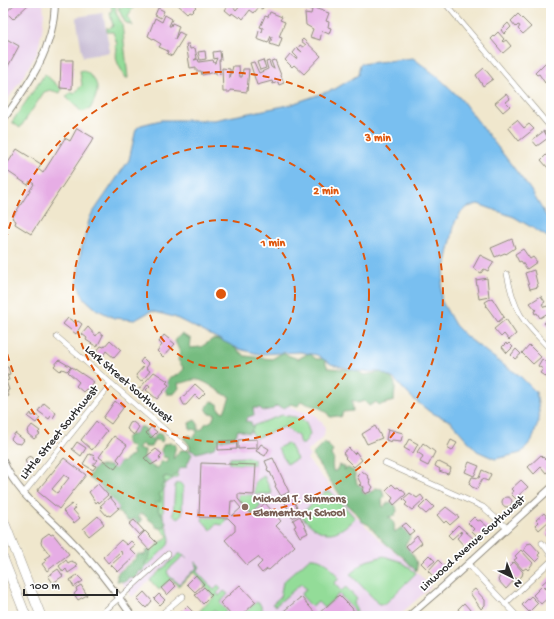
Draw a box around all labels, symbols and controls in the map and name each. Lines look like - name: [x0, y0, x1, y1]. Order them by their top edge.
- text: 3 min: [364, 132, 391, 146]
- text: 2 min: [313, 185, 339, 199]
- text: 1 min: [260, 237, 286, 251]
- centre of rings: [214, 287, 228, 301]
- street label: Lark Street Southwest: [81, 343, 176, 428]
- street label: Little Street Southwest: [18, 382, 103, 483]
- street label: Linwood Avenue Southwest: [417, 492, 529, 595]
- place label: Michael T. Simmons Elementary School: [252, 493, 346, 521]
- marker: Michael T. Simmons Elementary School: [240, 502, 250, 512]
- north arrow: [492, 557, 532, 597]
- scale bar: [24, 571, 117, 597]
- text: N: [511, 576, 524, 590]
- text: 100 m: [29, 580, 60, 594]

